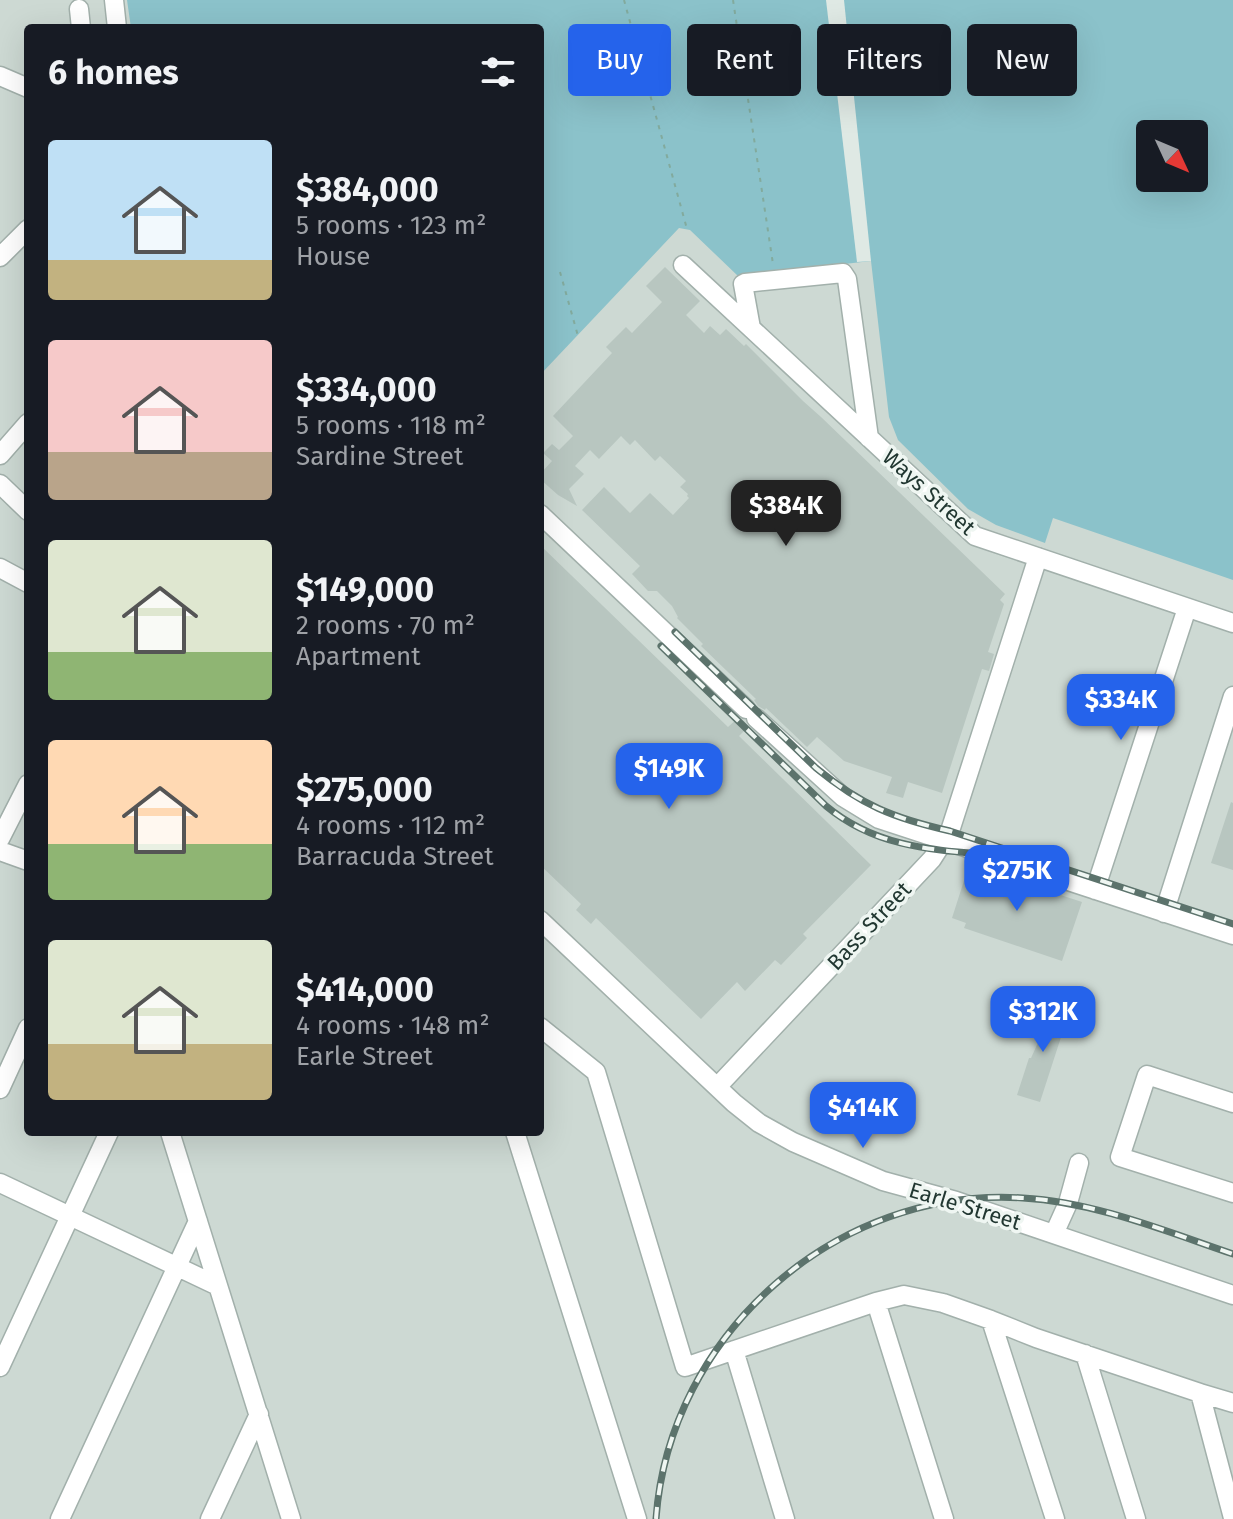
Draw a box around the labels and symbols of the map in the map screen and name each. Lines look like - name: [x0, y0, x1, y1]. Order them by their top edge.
- north arrow: [1136, 120, 1208, 192]
- street label: Ways Street: [877, 443, 981, 541]
- pin: $384K: [730, 480, 842, 548]
- pin: $334K: [1065, 674, 1177, 742]
- pin: $149K: [613, 743, 725, 811]
- pin: $275K: [961, 845, 1073, 913]
- street label: Bass Street: [821, 876, 917, 976]
- pin: $312K: [987, 986, 1099, 1054]
- pin: $414K: [807, 1082, 919, 1150]
- street label: Earle Street: [906, 1176, 1024, 1236]

